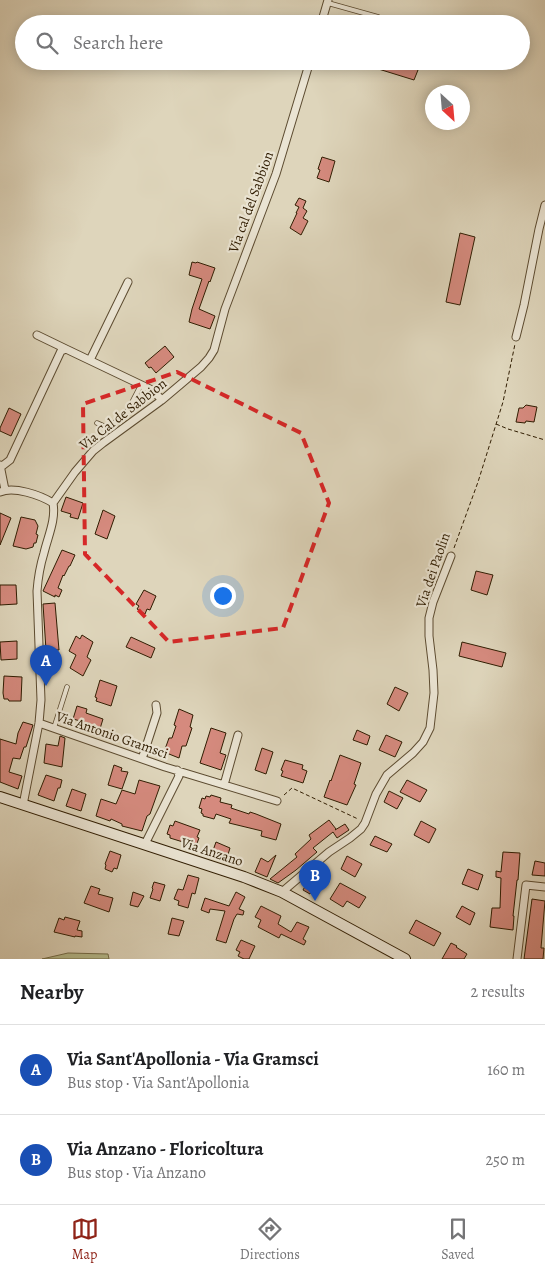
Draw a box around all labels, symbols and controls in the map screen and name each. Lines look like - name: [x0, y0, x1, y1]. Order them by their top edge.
- search box: [15, 15, 530, 70]
- icon: search: [33, 29, 61, 57]
- text: Search here: [73, 30, 163, 56]
- north arrow: [425, 85, 470, 130]
- street label: Via cal del Sabbion: [224, 149, 278, 256]
- street label: Via Cal de Sabbion: [75, 374, 171, 455]
- street label: Via dei Paolin: [411, 530, 455, 611]
- your location: [210, 583, 236, 609]
- pin: A: [30, 645, 62, 686]
- street label: Via Antonio Gramsci: [52, 707, 171, 763]
- street label: Via Anzano: [177, 833, 246, 871]
- pin: B: [299, 860, 331, 901]
- text: Nearby: [20, 978, 83, 1006]
- text: 2 results: [470, 981, 525, 1003]
- text: Via Sant'Apollonia - Via Gramsci: [67, 1046, 319, 1072]
- text: A: [31, 1059, 41, 1081]
- text: 160 m: [487, 1059, 525, 1081]
- text: Bus stop · Via Sant'Apollonia: [67, 1072, 250, 1094]
- text: Via Anzano - Floricoltura: [67, 1136, 264, 1162]
- text: B: [31, 1149, 41, 1171]
- text: 250 m: [486, 1149, 525, 1171]
- text: Bus stop · Via Anzano: [67, 1162, 206, 1184]
- tab: Map: [71, 1215, 99, 1264]
- tab: Directions: [240, 1215, 300, 1264]
- tab: Saved: [441, 1215, 474, 1264]

